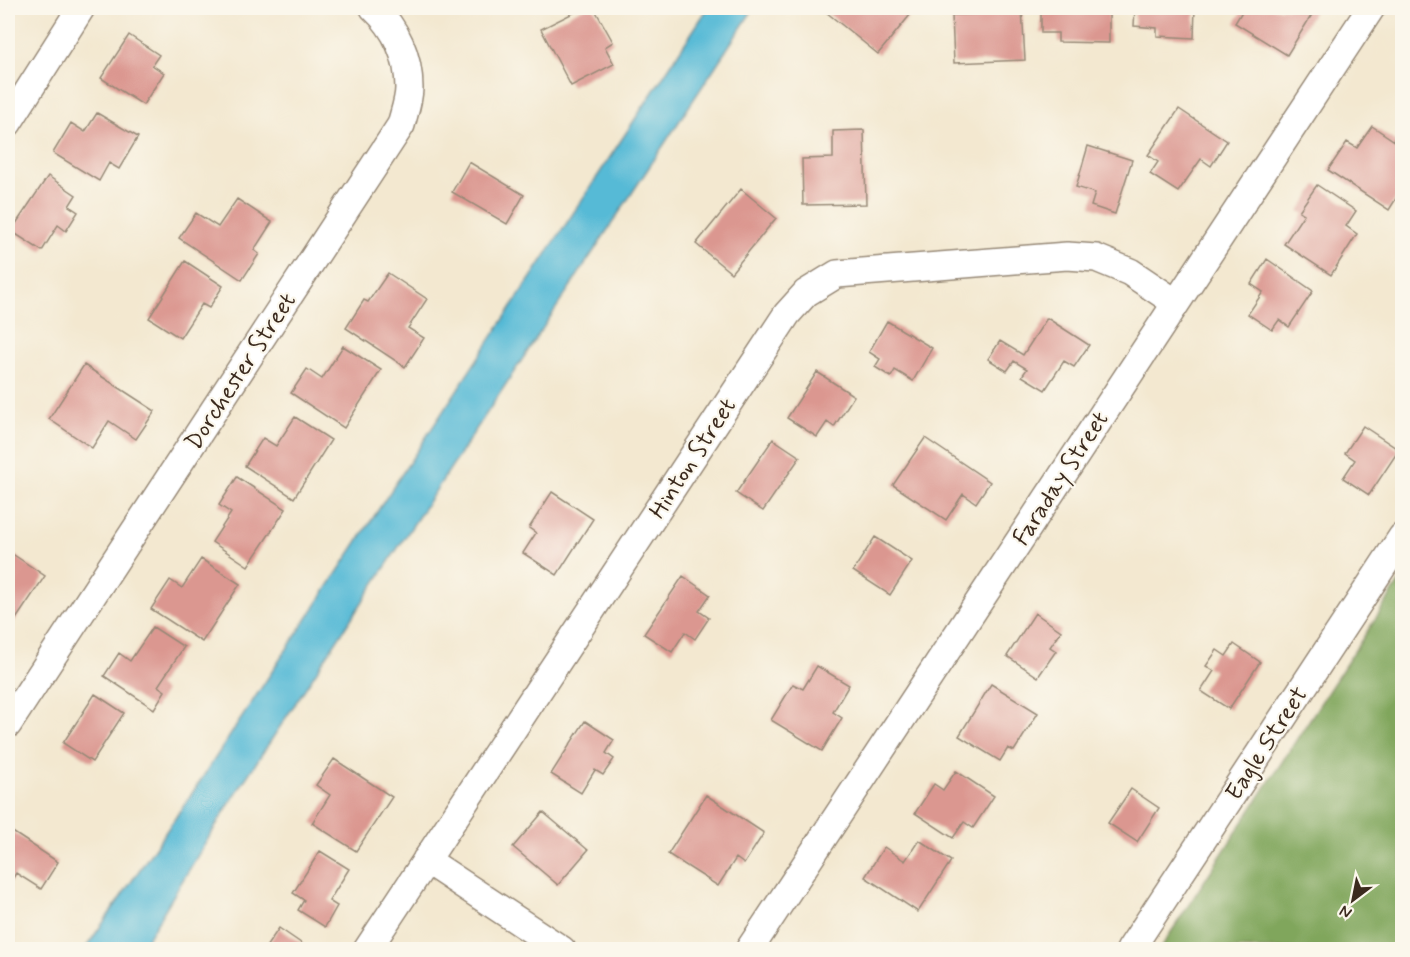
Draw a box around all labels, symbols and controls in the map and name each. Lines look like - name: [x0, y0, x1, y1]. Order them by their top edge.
- street label: Dorchester Street: [179, 287, 304, 456]
- street label: Hinton Street: [643, 393, 744, 525]
- street label: Faraday Street: [1006, 406, 1116, 552]
- street label: Eagle Street: [1219, 681, 1316, 807]
- north arrow: [1323, 870, 1383, 930]
- text: N: [1336, 900, 1356, 923]

